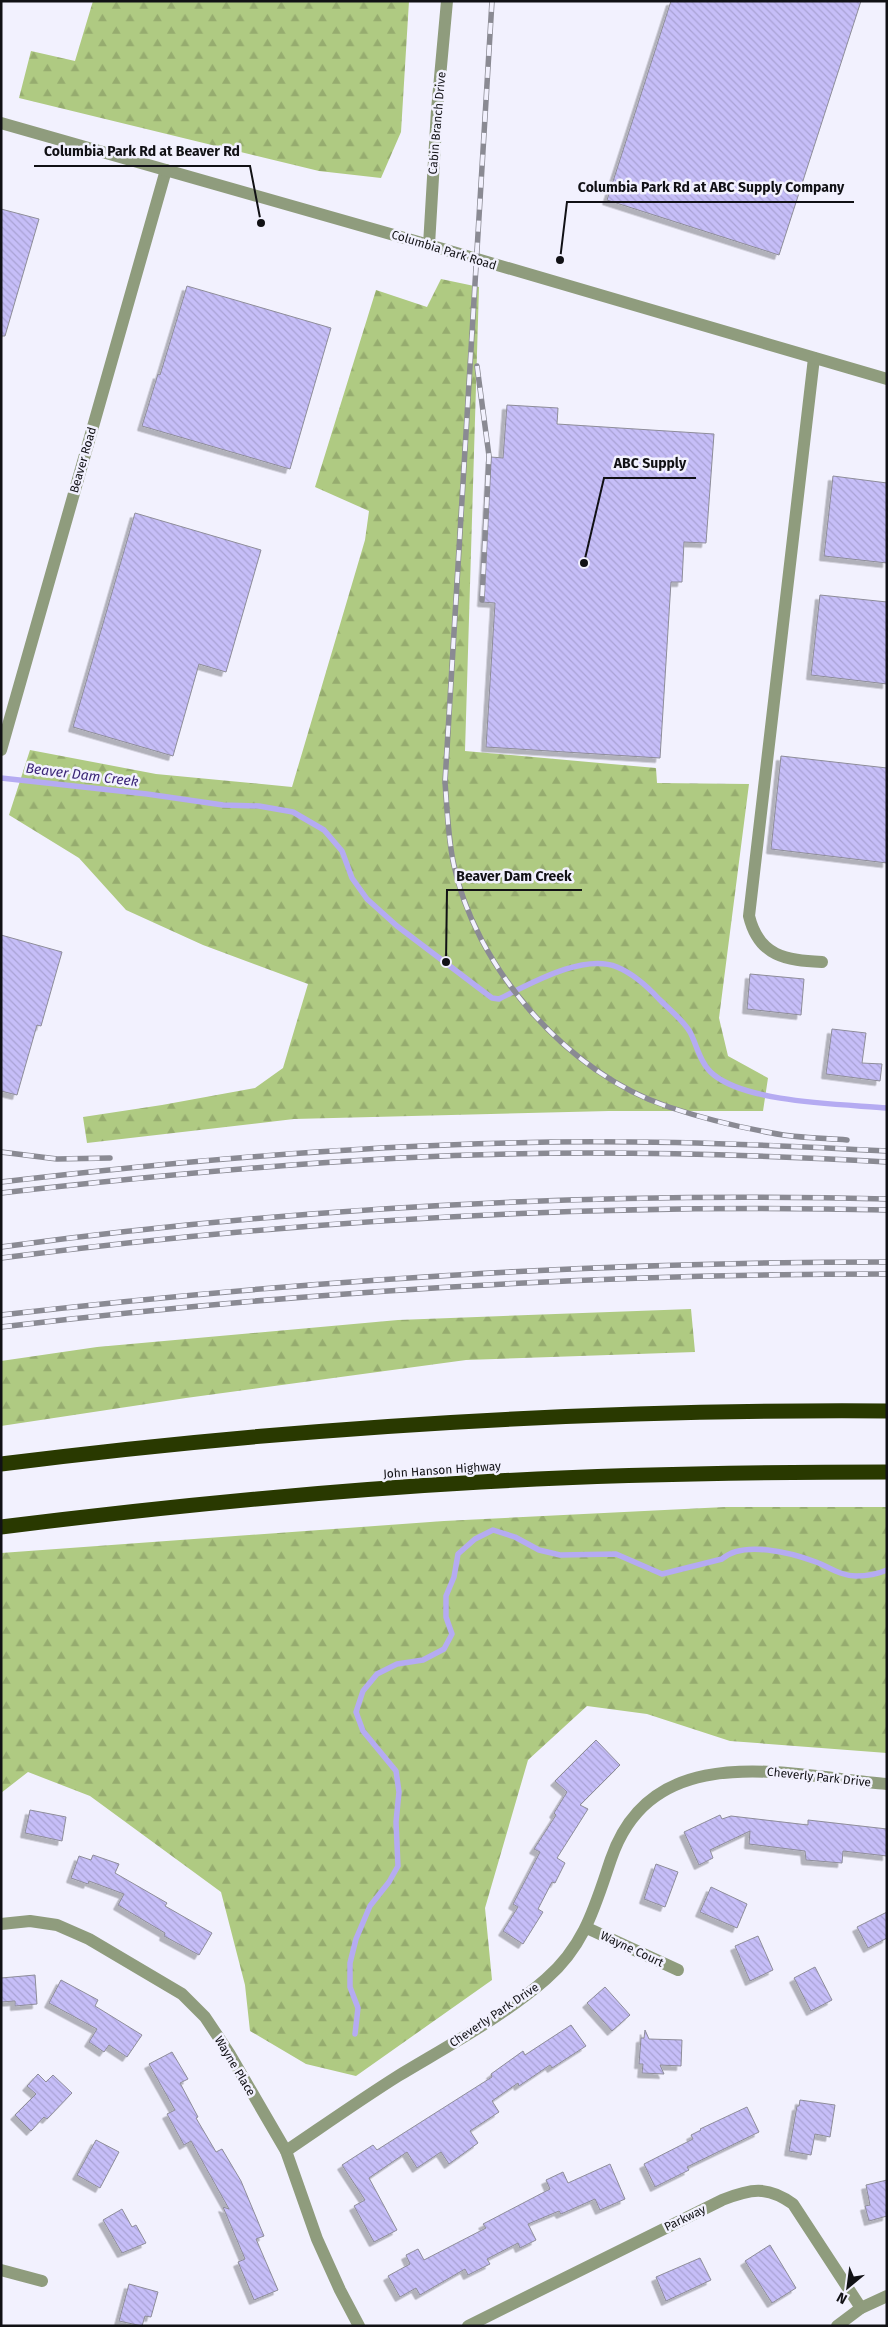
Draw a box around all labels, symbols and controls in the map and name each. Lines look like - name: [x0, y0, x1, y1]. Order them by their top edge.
- street label: Cabin Branch Drive: [426, 71, 448, 175]
- callout: Columbia Park Rd at Beaver Rd: [34, 137, 250, 166]
- text: Columbia Park Rd at Beaver Rd: [44, 143, 240, 160]
- callout: Columbia Park Rd at ABC Supply Company: [567, 173, 854, 202]
- text: Columbia Park Rd at ABC Supply Company: [578, 179, 845, 196]
- street label: Columbia Park Road: [390, 227, 498, 273]
- street label: Beaver Road: [67, 425, 99, 495]
- callout: ABC Supply: [604, 449, 696, 478]
- text: ABC Supply: [613, 455, 687, 472]
- water label: Beaver Dam Creek: [25, 760, 140, 790]
- callout: Beaver Dam Creek: [447, 861, 582, 890]
- text: Beaver Dam Creek: [456, 868, 572, 885]
- street label: John Hanson Highway: [383, 1459, 501, 1481]
- street label: Cheverly Park Drive: [766, 1765, 872, 1789]
- street label: Wayne Court: [598, 1928, 666, 1970]
- street label: Cheverly Park Drive: [447, 1980, 541, 2050]
- street label: Wayne Place: [212, 2033, 258, 2099]
- street label: Parkway: [662, 2202, 708, 2234]
- north arrow: [823, 2262, 873, 2312]
- text: N: [834, 2288, 850, 2308]

